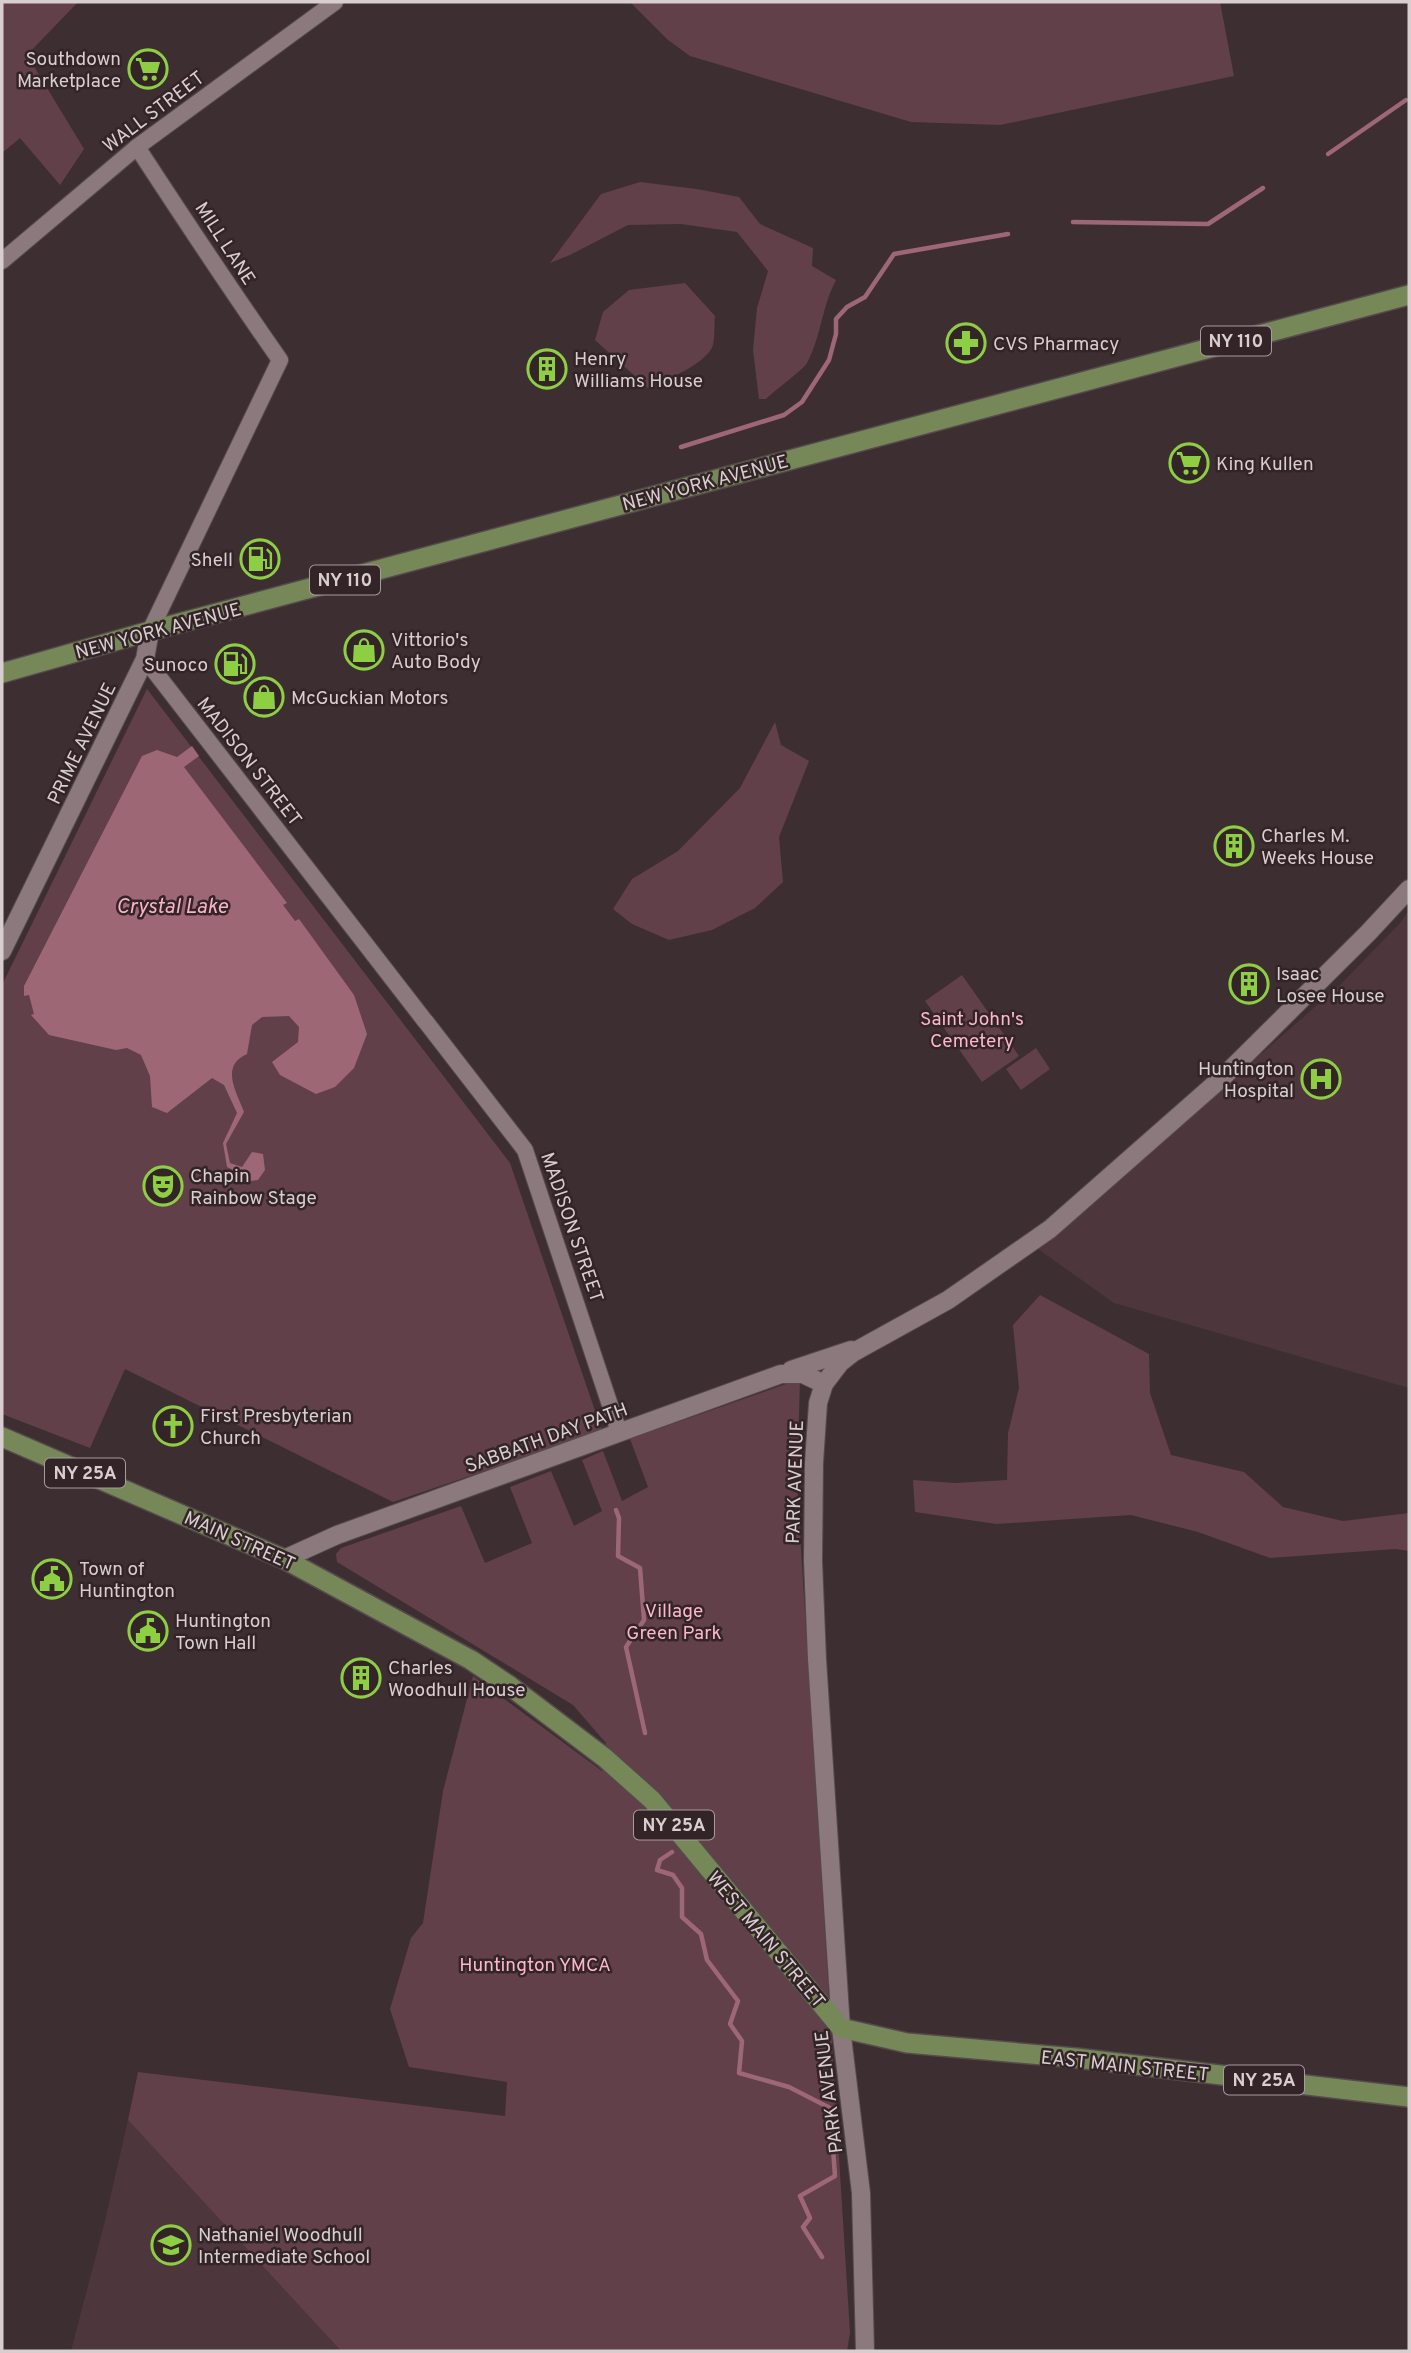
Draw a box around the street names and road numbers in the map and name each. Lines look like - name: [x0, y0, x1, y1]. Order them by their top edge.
- street label: WALL STREET: [99, 67, 210, 159]
- street label: MILL LANE: [189, 198, 260, 290]
- road number: NY 110: [1201, 326, 1271, 356]
- street label: NEW YORK AVENUE: [620, 450, 791, 518]
- road number: NY 110: [310, 566, 380, 594]
- street label: NEW YORK AVENUE: [73, 598, 244, 666]
- street label: PRIME AVENUE: [43, 679, 123, 809]
- street label: MADISON STREET: [191, 693, 306, 832]
- street label: MADISON STREET: [534, 1149, 608, 1306]
- street label: SABBATH DAY PATH: [462, 1398, 631, 1479]
- street label: PARK AVENUE: [782, 1420, 810, 1544]
- road number: NY 25A: [45, 1458, 125, 1488]
- street label: MAIN STREET: [180, 1507, 298, 1577]
- road number: NY 25A: [634, 1811, 714, 1840]
- street label: WEST MAIN STREET: [701, 1867, 830, 2014]
- street label: PARK AVENUE: [811, 2029, 849, 2155]
- street label: EAST MAIN STREET: [1040, 2046, 1210, 2088]
- road number: NY 25A: [1224, 2066, 1304, 2094]

